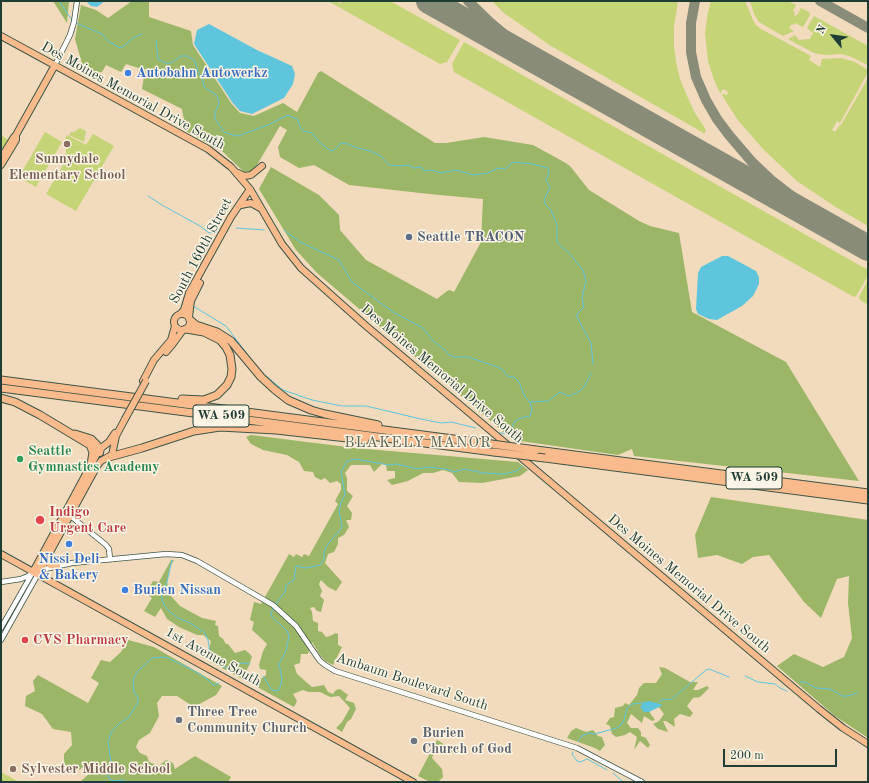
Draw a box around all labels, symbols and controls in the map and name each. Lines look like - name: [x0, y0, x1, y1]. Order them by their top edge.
- north arrow: [813, 16, 853, 56]
- text: N: [815, 24, 829, 36]
- street label: Des Moines Memorial Drive South: [38, 38, 228, 154]
- place label: Autobahn Autowerkz: [136, 65, 268, 81]
- marker: Autobahn Autowerkz: [123, 68, 133, 78]
- marker: Sunnydale Elementary School: [62, 139, 72, 149]
- place label: Sunnydale Elementary School: [8, 151, 126, 184]
- street label: South 160th Street: [166, 195, 236, 307]
- place label: Seattle TRACON: [417, 229, 524, 245]
- marker: Seattle TRACON: [404, 232, 414, 242]
- street label: Des Moines Memorial Drive South: [357, 301, 527, 447]
- road number: WA 509: [193, 405, 249, 427]
- district label: BLAKELY MANOR: [344, 434, 492, 452]
- place label: Seattle Gymnastics Academy: [28, 443, 160, 476]
- marker: Seattle Gymnastics Academy: [15, 454, 25, 464]
- road number: WA 509: [726, 467, 782, 489]
- place label: Indigo Urgent Care: [49, 504, 126, 536]
- street label: Des Moines Memorial Drive South: [604, 511, 774, 657]
- marker: Indigo Urgent Care: [34, 514, 46, 526]
- marker: Nissi Deli & Bakery: [64, 539, 74, 549]
- place label: Nissi Deli & Bakery: [38, 551, 100, 584]
- place label: Burien Nissan: [133, 582, 221, 598]
- marker: Burien Nissan: [120, 585, 130, 595]
- street label: 1st Avenue South: [162, 624, 264, 690]
- place label: CVS Pharmacy: [33, 632, 129, 648]
- marker: CVS Pharmacy: [20, 635, 30, 645]
- street label: Ambaum Boulevard South: [334, 649, 490, 715]
- place label: Three Tree Community Church: [187, 704, 307, 736]
- marker: Three Tree Community Church: [174, 715, 184, 725]
- place label: Burien Church of God: [422, 725, 512, 758]
- marker: Burien Church of God: [409, 736, 419, 746]
- scale bar: [725, 741, 839, 767]
- text: 200 m: [730, 750, 764, 762]
- place label: Sylvester Middle School: [21, 761, 170, 777]
- marker: Sylvester Middle School: [8, 764, 18, 774]

